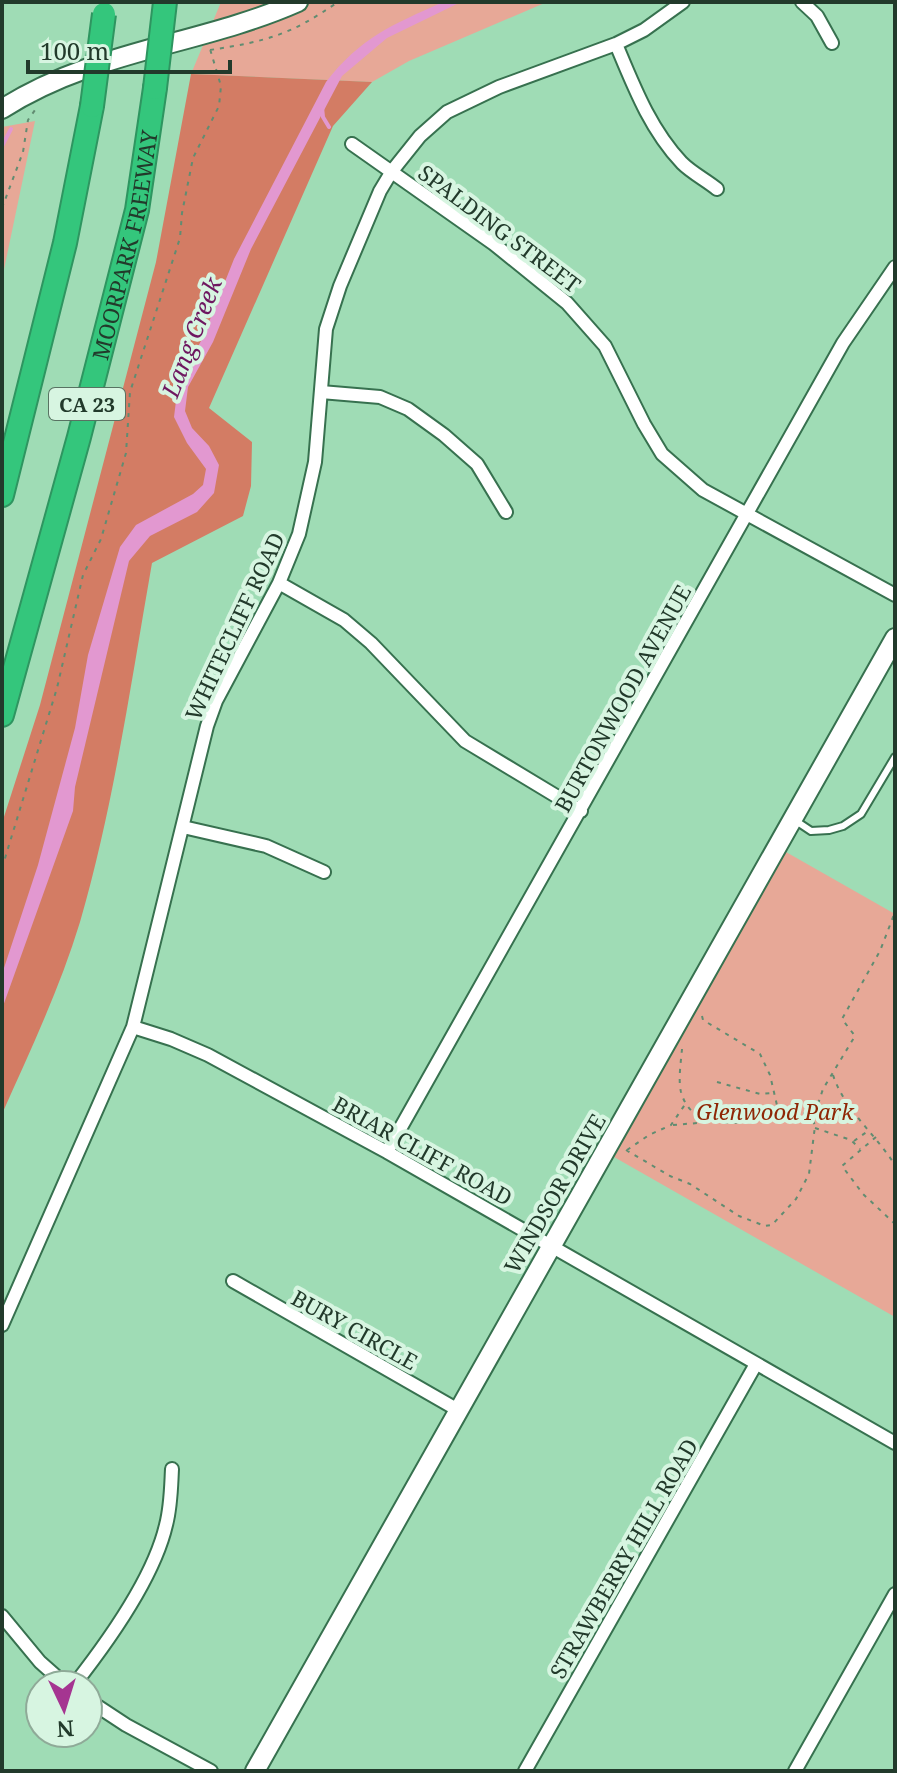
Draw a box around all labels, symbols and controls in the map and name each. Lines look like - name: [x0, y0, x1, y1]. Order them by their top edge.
- scale bar: [28, 24, 230, 74]
- text: 100 m: [40, 34, 109, 67]
- street label: MOORPARK FREEWAY: [84, 128, 164, 363]
- street label: SPALDING STREET: [413, 157, 588, 299]
- water label: Lang Creek: [153, 271, 229, 403]
- road number: CA 23: [49, 388, 125, 420]
- street label: WHITECLIFF ROAD: [177, 527, 291, 725]
- street label: BURTONWOOD AVENUE: [547, 579, 697, 817]
- street label: BRIAR CLIFF ROAD: [328, 1088, 518, 1212]
- park label: Glenwood Park: [696, 1096, 855, 1126]
- street label: WINDSOR DRIVE: [496, 1108, 612, 1278]
- street label: BURY CIRCLE: [287, 1282, 423, 1376]
- street label: STRAWBERRY HILL ROAD: [542, 1433, 704, 1683]
- north arrow: [24, 1669, 104, 1749]
- text: N: [56, 1714, 75, 1746]

